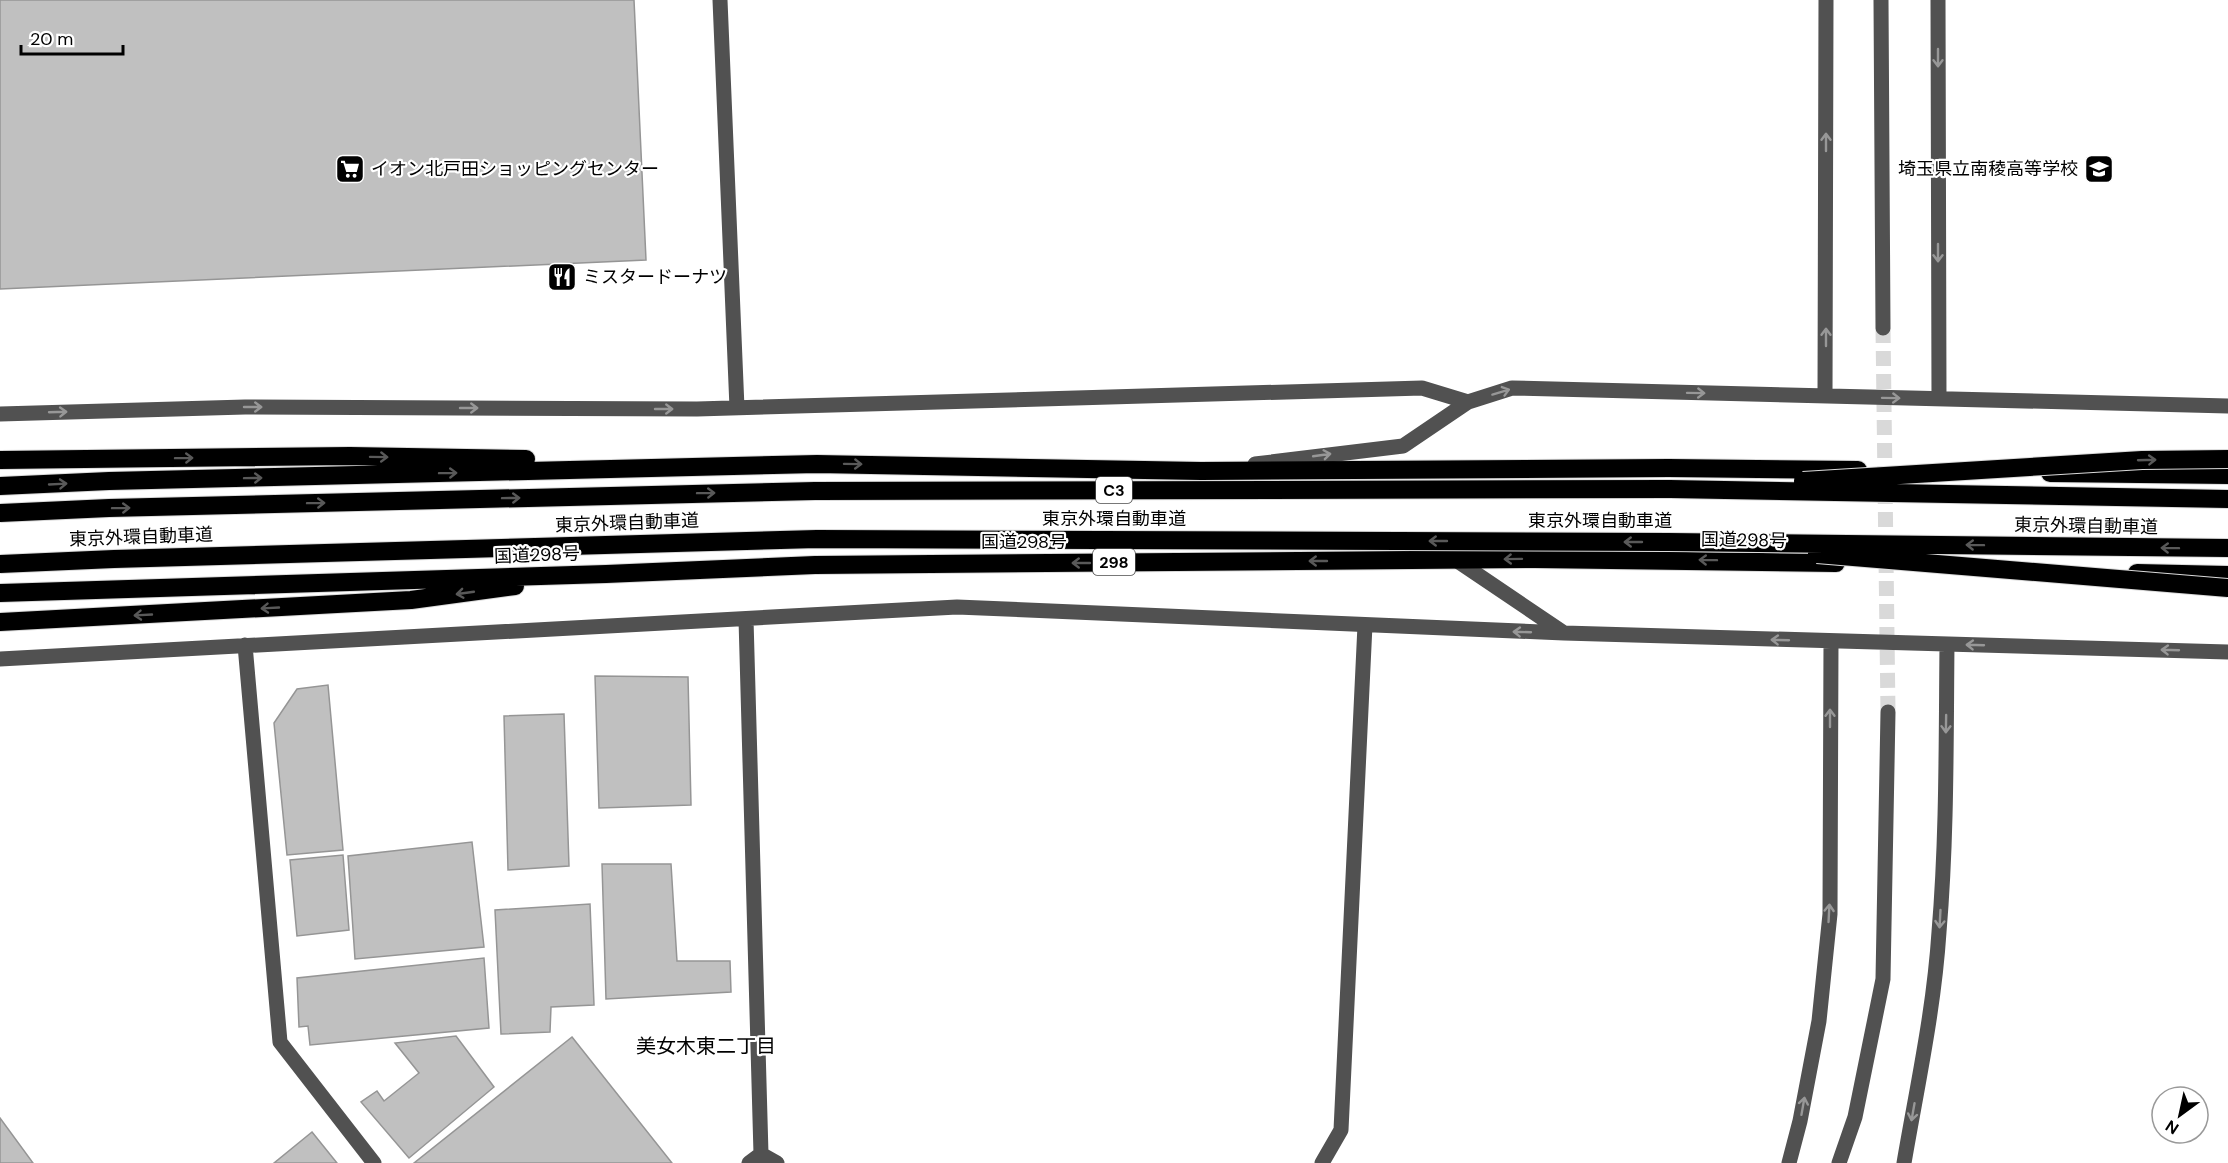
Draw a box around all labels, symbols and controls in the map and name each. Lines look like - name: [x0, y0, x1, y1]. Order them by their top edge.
- scale bar: [21, 18, 123, 56]
- text: 20 m: [30, 27, 73, 51]
- one-way arrow: [1932, 48, 1944, 68]
- one-way arrow: [1820, 133, 1832, 153]
- supermarket icon: イオン北戸田ショッピングセンター: [334, 153, 366, 185]
- school or university icon: 埼玉県立南稜高等学校: [2083, 153, 2115, 185]
- place label: イオン北戸田ショッピングセンター: [371, 157, 659, 181]
- place label: 埼玉県立南稜高等学校: [1898, 157, 2078, 181]
- one-way arrow: [1932, 243, 1944, 263]
- restaurant icon: ミスタードーナツ: [546, 261, 578, 293]
- place label: ミスタードーナツ: [583, 265, 727, 289]
- one-way arrow: [1820, 328, 1832, 348]
- one-way arrow: [1491, 386, 1510, 397]
- one-way arrow: [1685, 387, 1705, 399]
- one-way arrow: [1880, 392, 1900, 403]
- one-way arrow: [243, 401, 263, 413]
- one-way arrow: [459, 402, 479, 414]
- one-way arrow: [654, 403, 674, 415]
- one-way arrow: [48, 406, 68, 418]
- one-way arrow: [1311, 449, 1331, 460]
- one-way arrow: [369, 451, 389, 463]
- one-way arrow: [174, 452, 194, 464]
- one-way arrow: [2137, 454, 2157, 466]
- one-way arrow: [843, 459, 863, 470]
- one-way arrow: [438, 467, 458, 479]
- one-way arrow: [243, 472, 263, 483]
- road number: C3: [1096, 477, 1132, 503]
- one-way arrow: [48, 478, 68, 489]
- one-way arrow: [696, 488, 716, 499]
- one-way arrow: [501, 492, 521, 504]
- one-way arrow: [306, 497, 326, 509]
- one-way arrow: [111, 502, 131, 514]
- street label: 東京外環自動車道: [1042, 507, 1186, 531]
- street label: 東京外環自動車道: [555, 508, 699, 538]
- street label: 東京外環自動車道: [1528, 509, 1672, 533]
- street label: 東京外環自動車道: [2014, 513, 2158, 539]
- street label: 東京外環自動車道: [69, 522, 213, 552]
- street label: 国道298号: [1701, 527, 1787, 553]
- street label: 国道298号: [981, 530, 1067, 554]
- one-way arrow: [1428, 535, 1448, 547]
- one-way arrow: [1623, 536, 1643, 548]
- one-way arrow: [1965, 539, 1985, 551]
- street label: 国道298号: [494, 542, 580, 568]
- one-way arrow: [2160, 542, 2180, 553]
- road number: 298: [1093, 549, 1135, 575]
- one-way arrow: [1503, 553, 1523, 565]
- one-way arrow: [1698, 554, 1718, 566]
- one-way arrow: [1308, 555, 1328, 567]
- one-way arrow: [1071, 557, 1091, 568]
- one-way arrow: [455, 588, 475, 599]
- one-way arrow: [261, 603, 281, 614]
- one-way arrow: [133, 610, 153, 621]
- one-way arrow: [1512, 626, 1532, 637]
- one-way arrow: [1770, 634, 1790, 646]
- one-way arrow: [1965, 639, 1985, 651]
- one-way arrow: [2160, 645, 2180, 656]
- one-way arrow: [1824, 709, 1836, 729]
- one-way arrow: [1940, 713, 1952, 733]
- one-way arrow: [1824, 904, 1835, 924]
- one-way arrow: [1935, 908, 1946, 928]
- district label: 美女木東二丁目: [636, 1033, 776, 1059]
- north arrow: [2150, 1085, 2210, 1145]
- one-way arrow: [1798, 1097, 1809, 1117]
- one-way arrow: [1907, 1101, 1918, 1121]
- text: N: [2161, 1115, 2183, 1139]

